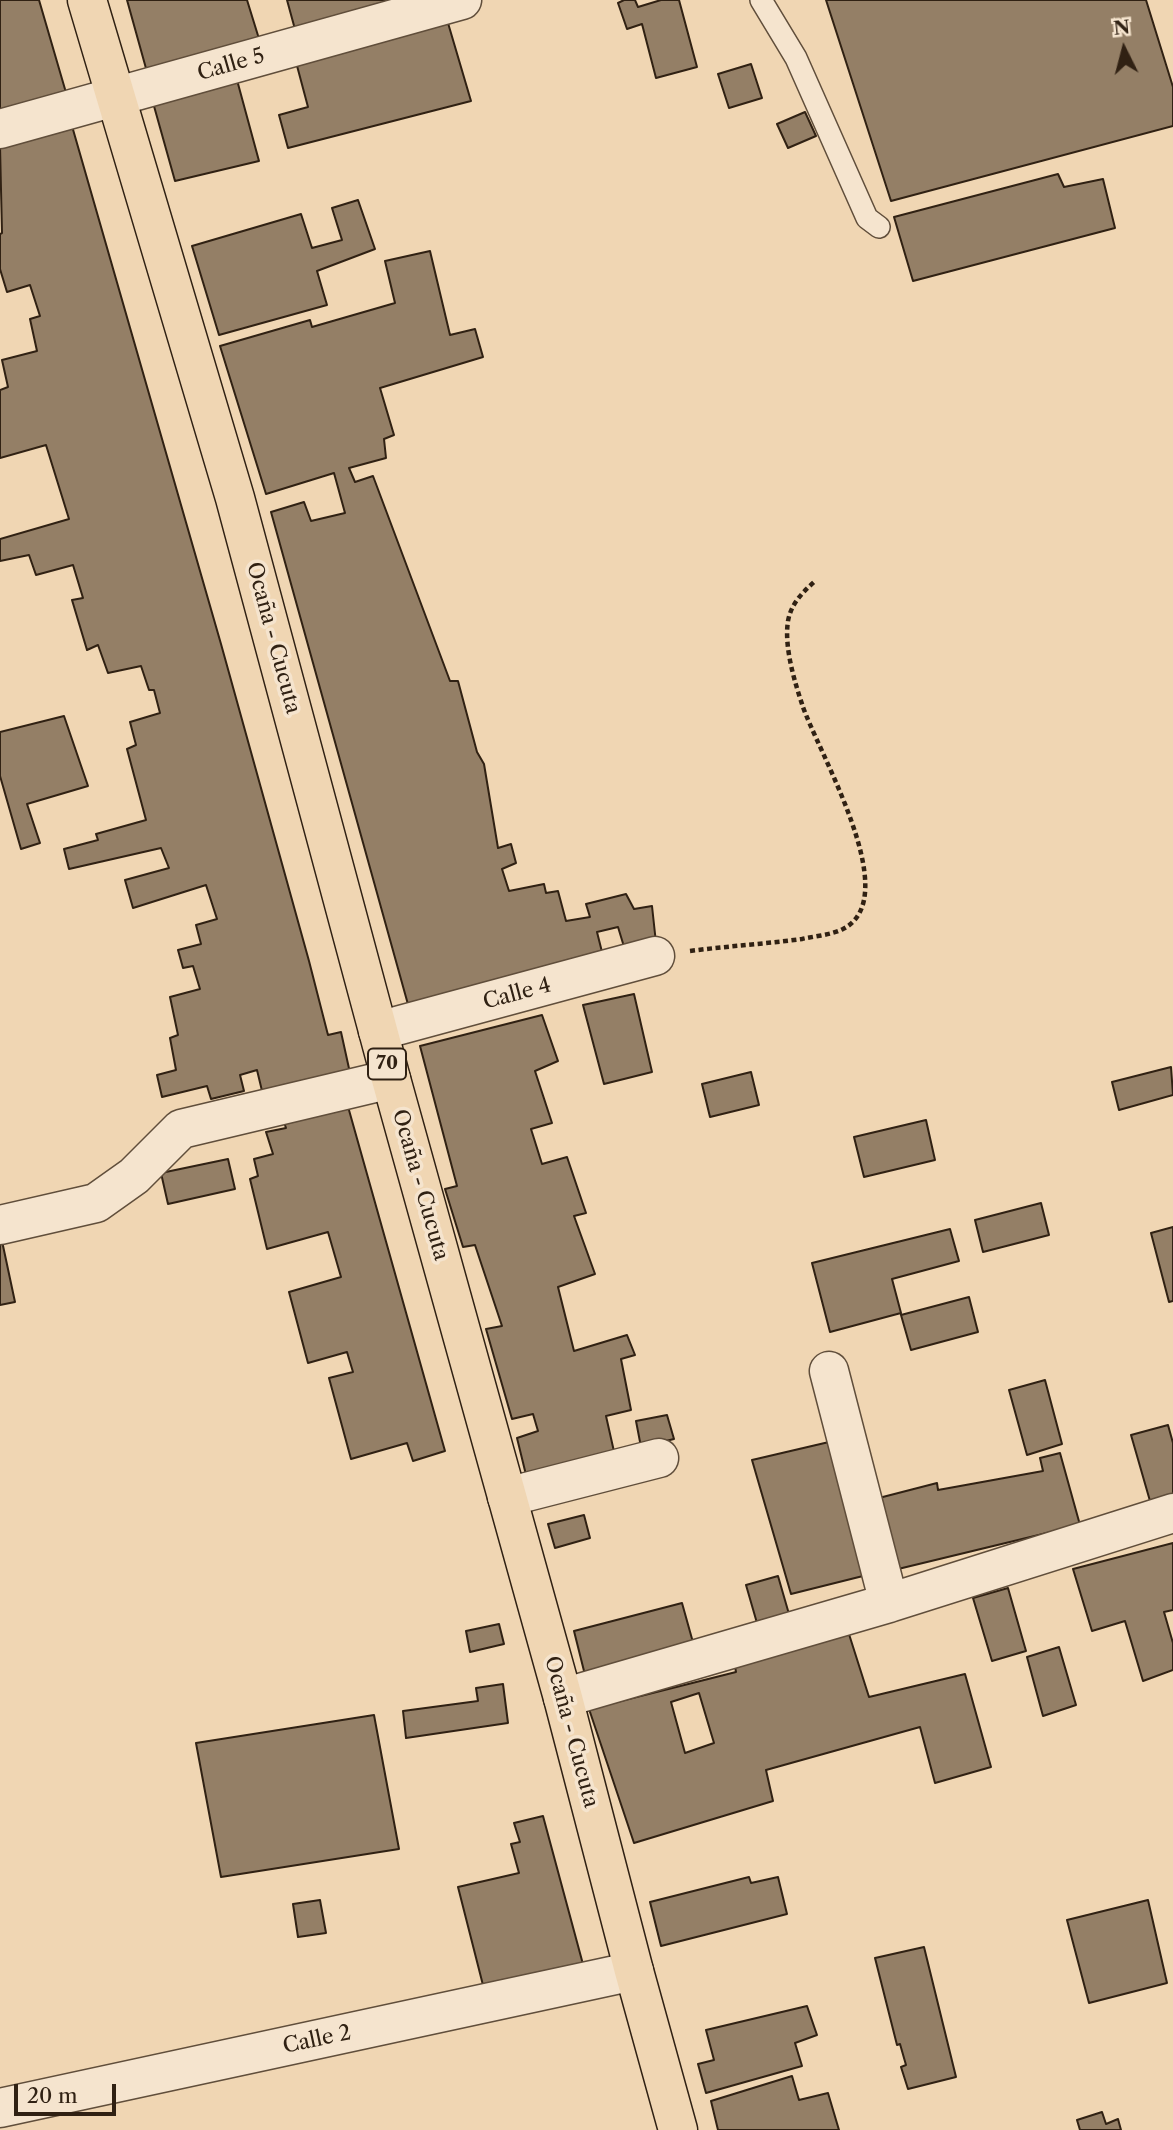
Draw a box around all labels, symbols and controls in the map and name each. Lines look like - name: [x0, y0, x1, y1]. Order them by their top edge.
- north arrow: [1089, 14, 1159, 84]
- text: N: [1112, 15, 1131, 40]
- street label: Calle 5: [195, 43, 267, 87]
- street label: Ocaña - Cucuta: [241, 559, 305, 717]
- street label: Calle 4: [480, 973, 554, 1015]
- road number: 70: [368, 1048, 406, 1080]
- street label: Ocaña - Cucuta: [386, 1107, 454, 1263]
- street label: Ocaña - Cucuta: [539, 1653, 603, 1811]
- street label: Calle 2: [281, 2020, 353, 2060]
- scale bar: [18, 2070, 119, 2114]
- text: 20 m: [27, 2083, 78, 2108]

